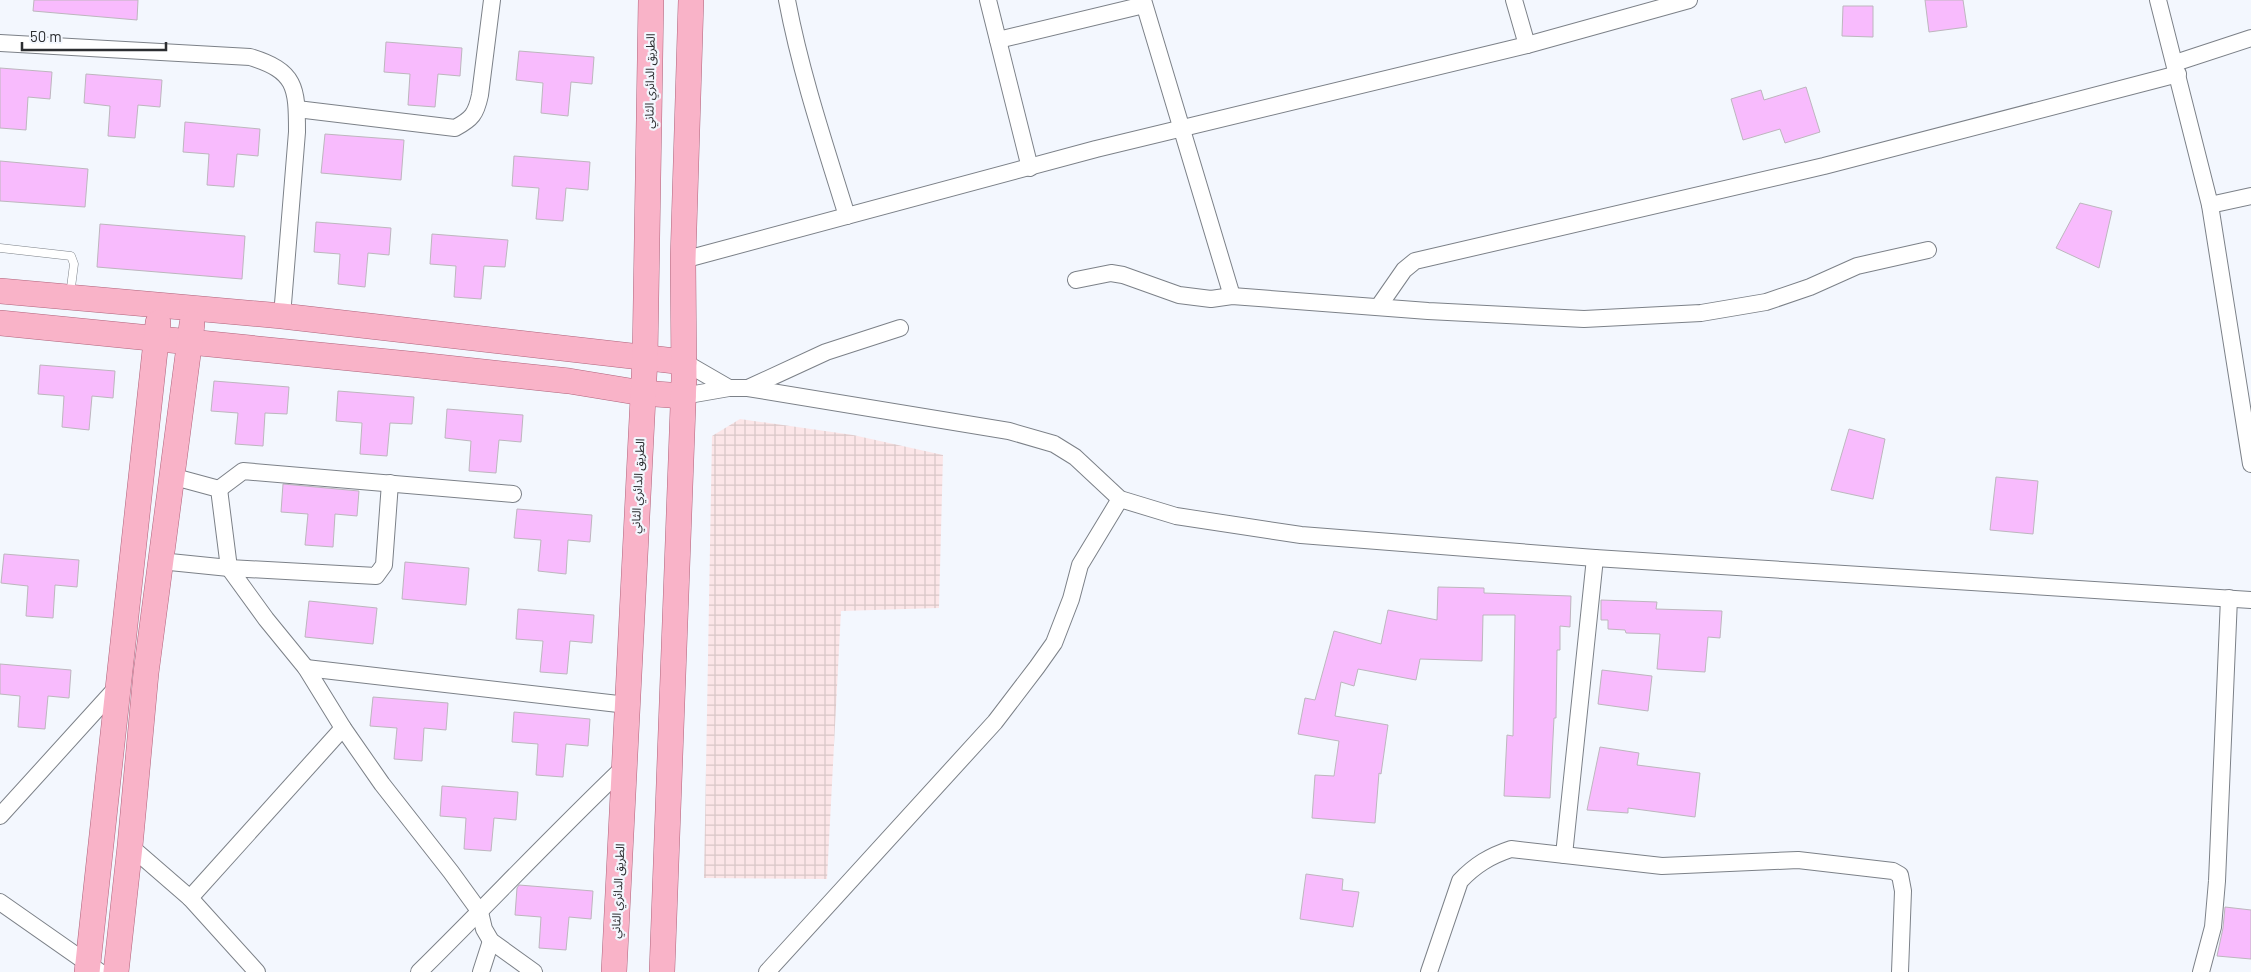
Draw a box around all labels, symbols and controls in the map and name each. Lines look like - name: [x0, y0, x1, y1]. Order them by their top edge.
- scale bar: [22, 20, 166, 52]
- text: 50 m: [30, 27, 62, 45]
- street label: الطريق الدائري الثاني: [641, 33, 661, 129]
- street label: الطريق الدائري الثاني: [628, 438, 650, 534]
- street label: الطريق الدائري الثاني: [608, 843, 630, 939]

